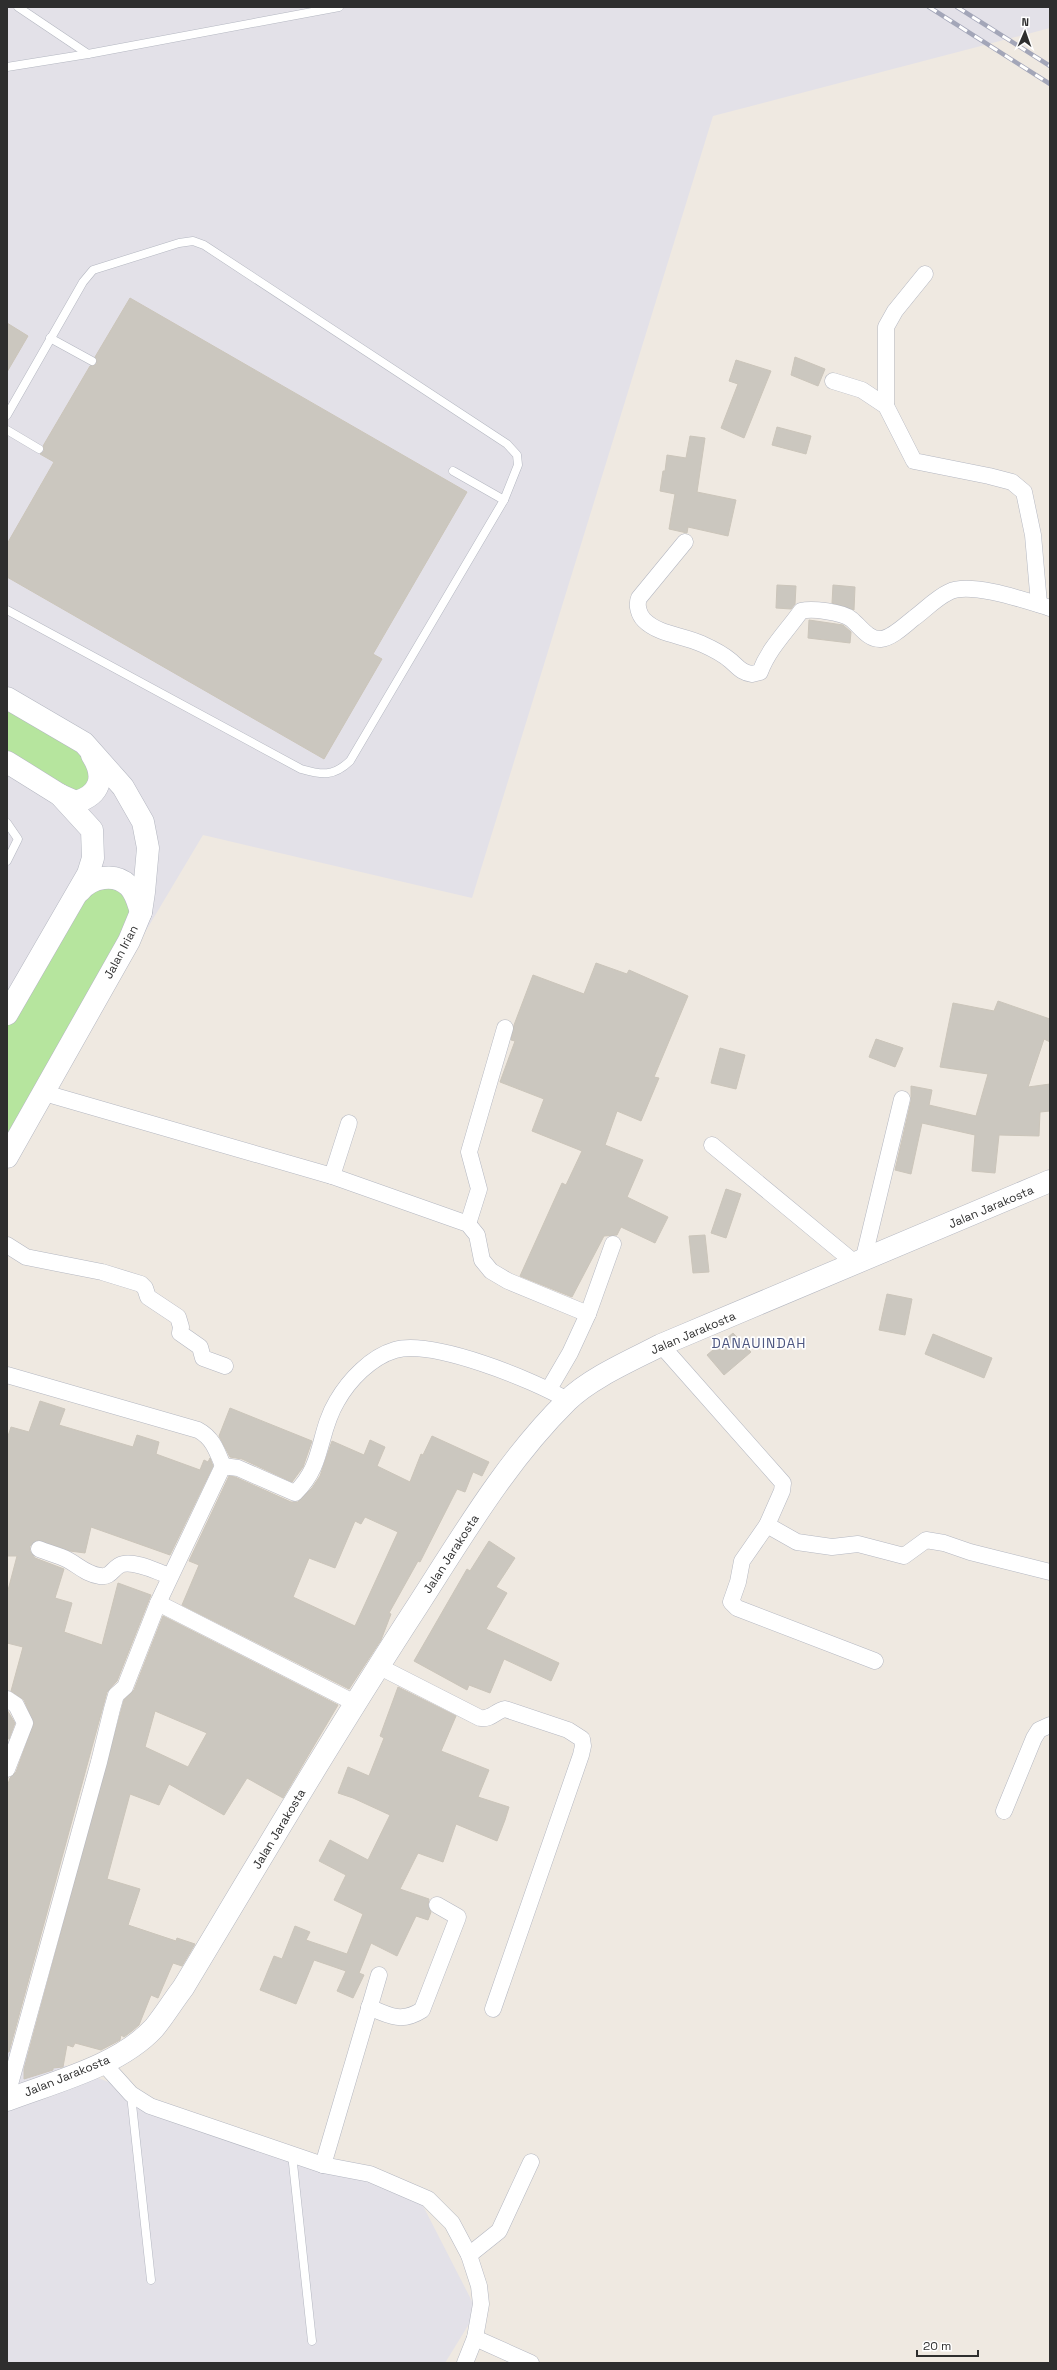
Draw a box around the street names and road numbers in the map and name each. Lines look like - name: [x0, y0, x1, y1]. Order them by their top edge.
- street label: Jalan Irian: [100, 922, 142, 982]
- street label: Jalan Jarakosta: [946, 1182, 1036, 1232]
- street label: Jalan Jarakosta: [648, 1308, 738, 1358]
- street label: Jalan Jarakosta: [419, 1511, 483, 1597]
- street label: Jalan Jarakosta: [249, 1786, 309, 1872]
- street label: Jalan Jarakosta: [22, 2051, 112, 2100]

